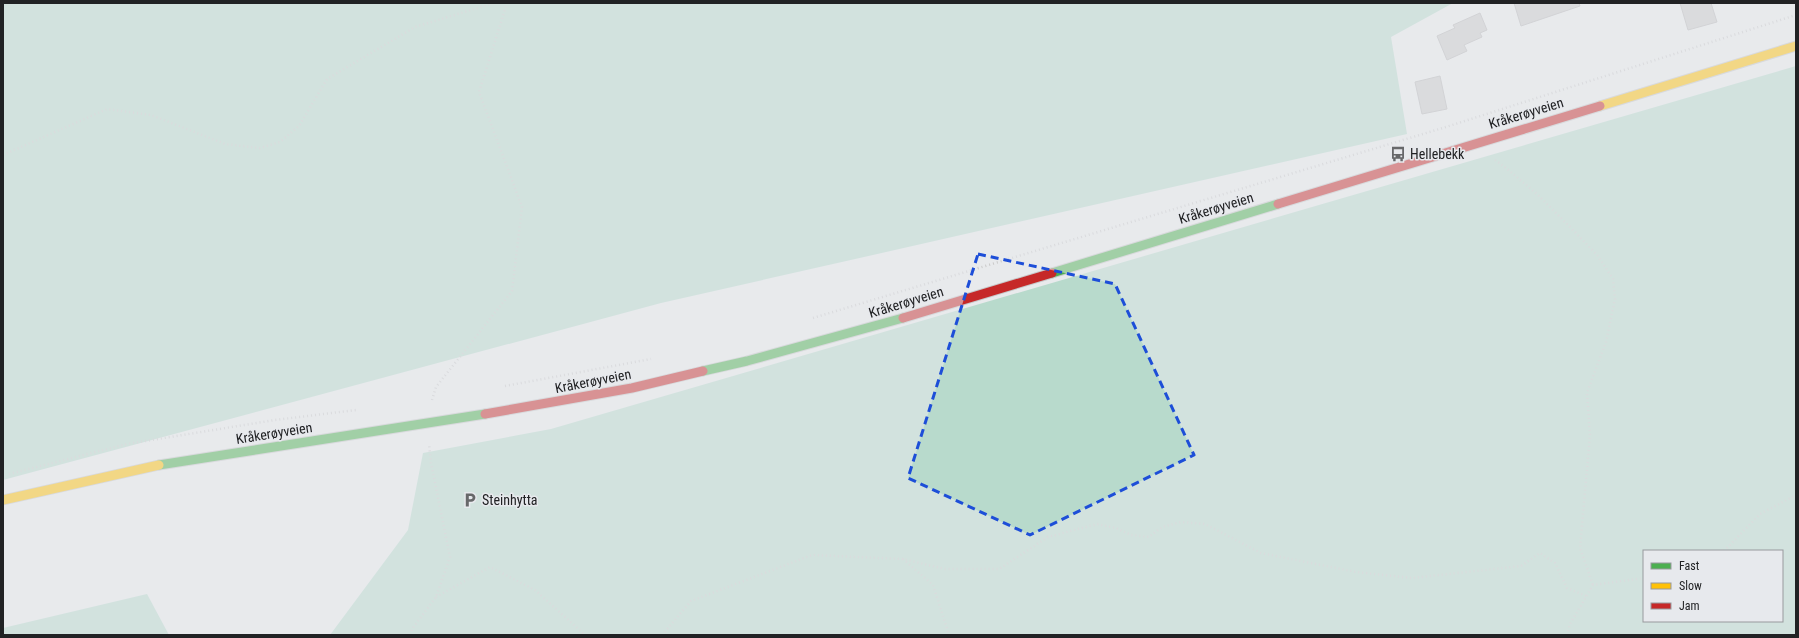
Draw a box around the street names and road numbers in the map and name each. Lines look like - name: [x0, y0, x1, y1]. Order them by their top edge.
- street label: Kråkerøyveien: [1487, 94, 1565, 132]
- street label: Kråkerøyveien: [1177, 189, 1255, 227]
- street label: Kråkerøyveien: [867, 283, 945, 321]
- street label: Kråkerøyveien: [554, 366, 632, 396]
- street label: Kråkerøyveien: [235, 419, 313, 447]

